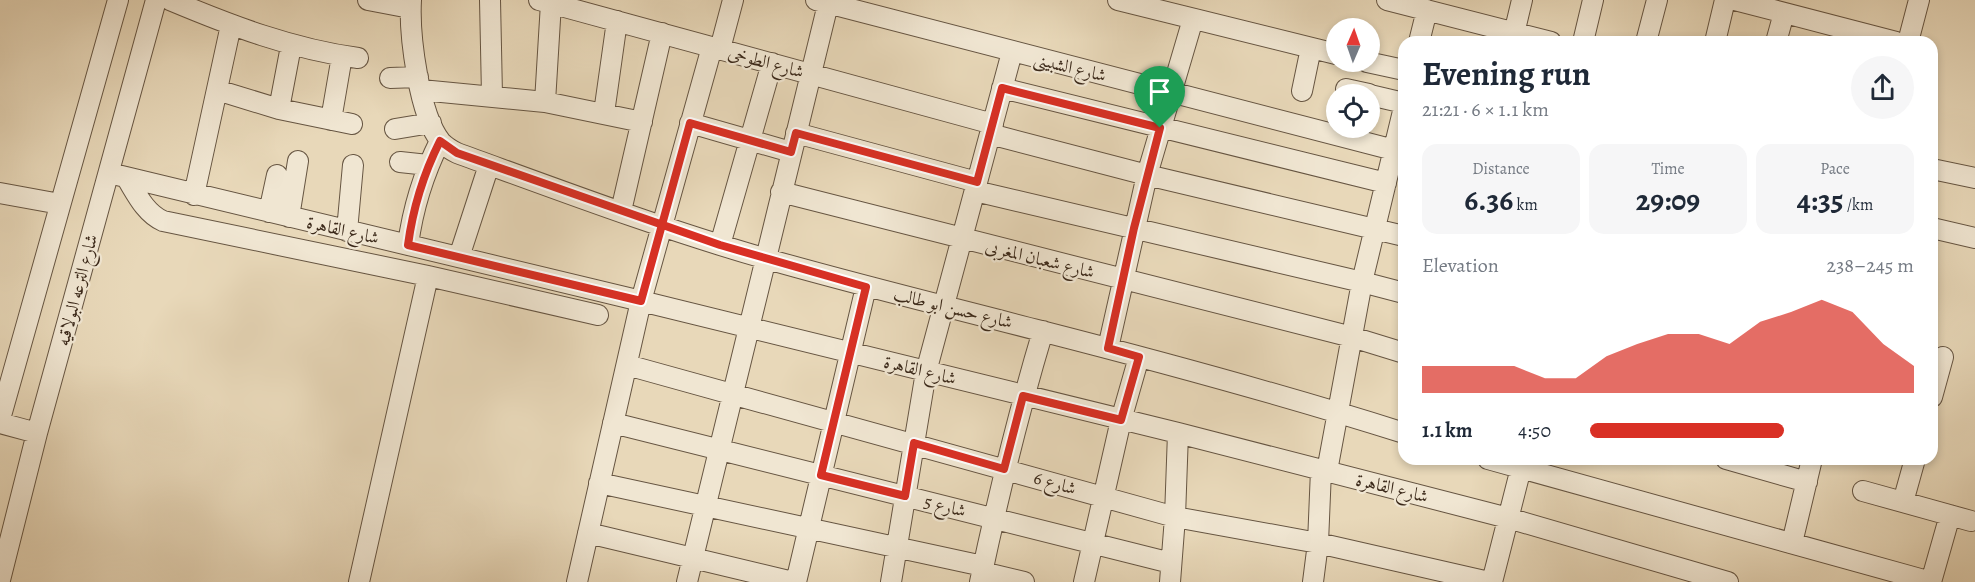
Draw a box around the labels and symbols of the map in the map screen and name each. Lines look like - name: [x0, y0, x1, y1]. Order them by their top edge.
- north arrow: [1326, 18, 1380, 72]
- street label: شارع الطوخى: [725, 40, 807, 87]
- street label: شارع الشبينى: [1030, 46, 1109, 91]
- pin: [1134, 66, 1185, 128]
- street label: شارع القاهرة: [304, 210, 382, 253]
- street label: شارع الترعه البولاقيه: [51, 231, 106, 349]
- street label: شارع شعبان المغربى: [982, 234, 1097, 287]
- street label: شارع حسن ابو طالب: [890, 282, 1015, 337]
- street label: شارع القاهرة: [881, 349, 959, 393]
- street label: شارع 6: [1030, 466, 1079, 503]
- street label: شارع القاهرة: [1353, 467, 1431, 511]
- street label: شارع 5: [921, 489, 969, 526]

